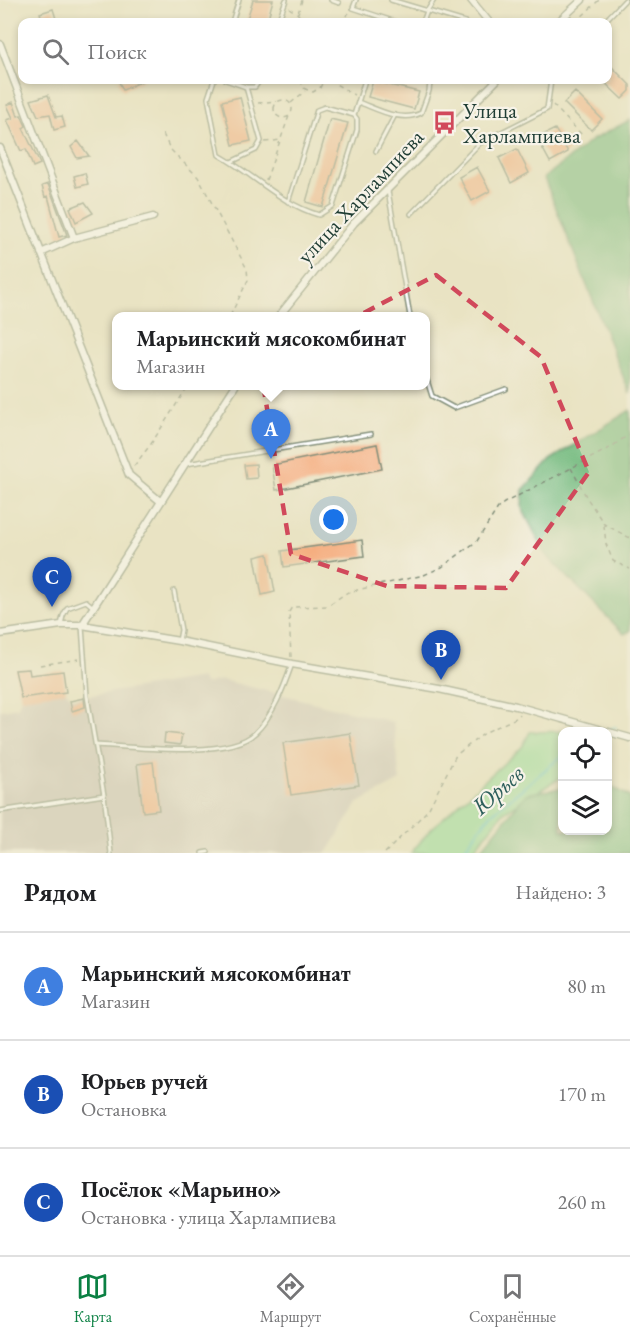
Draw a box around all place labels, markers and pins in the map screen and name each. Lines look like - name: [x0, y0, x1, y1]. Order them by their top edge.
- place label: Улица Харлампиева: [462, 96, 581, 150]
- bus stop icon: Улица Харлампиева: [432, 110, 458, 136]
- pin: A: [252, 410, 290, 459]
- pin: C: [32, 558, 72, 607]
- pin: B: [422, 630, 460, 680]

